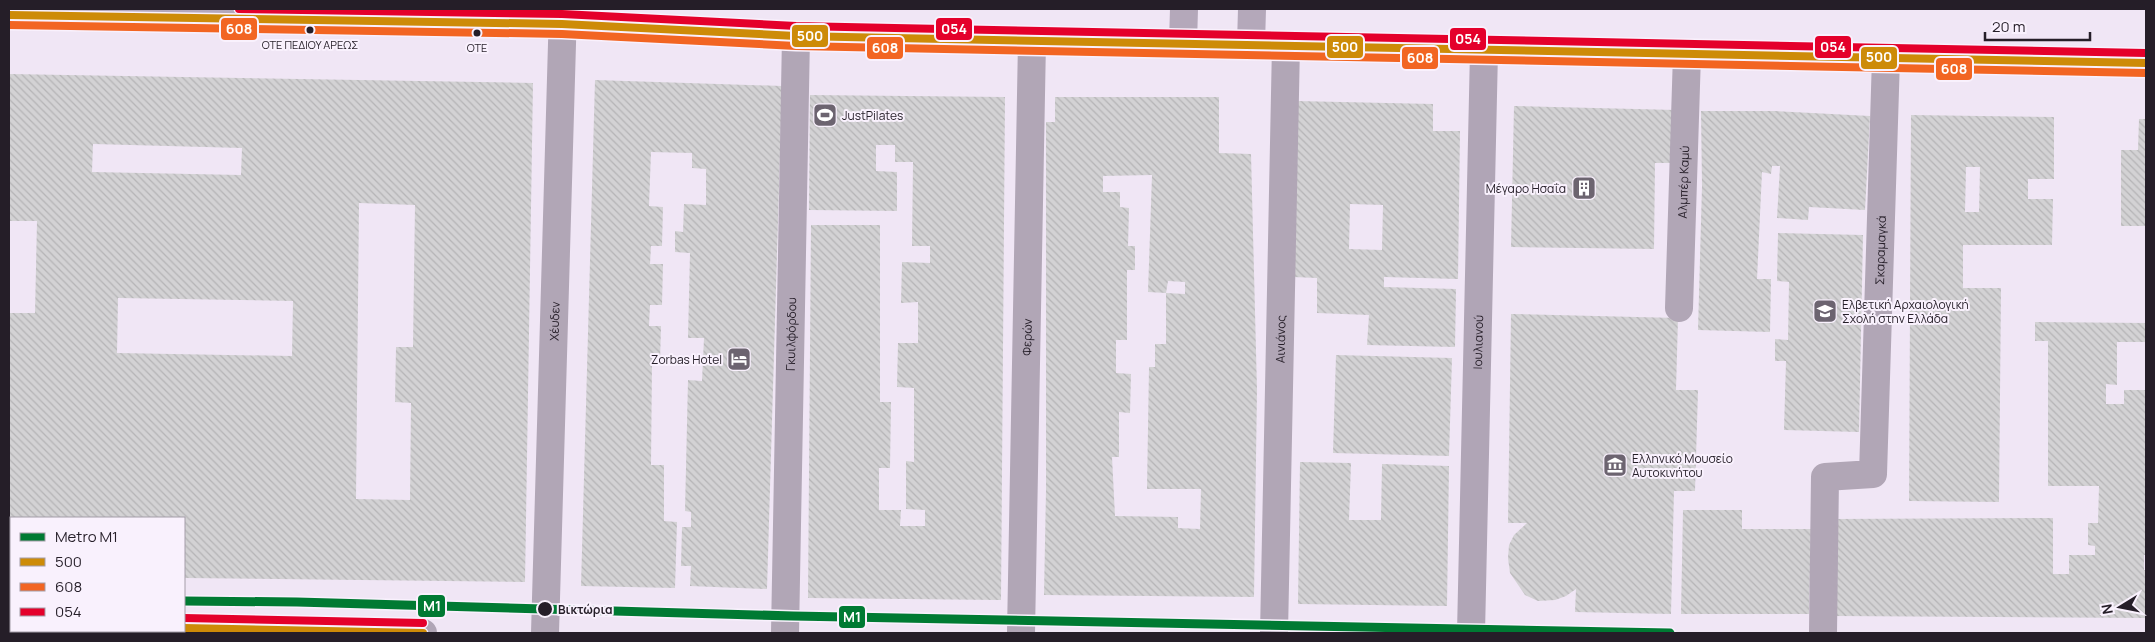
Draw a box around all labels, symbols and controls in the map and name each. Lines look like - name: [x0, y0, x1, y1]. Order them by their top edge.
- scale bar: [1985, 10, 2090, 42]
- text: 20 m: [1992, 16, 2025, 37]
- line badge: 608: [220, 17, 258, 41]
- line badge: 054: [935, 17, 973, 41]
- text: 608: [226, 19, 252, 38]
- text: 054: [941, 19, 967, 38]
- line badge: 500: [791, 24, 829, 48]
- marker: ΟΤΕ ΠΕΔΙΟΥ ΑΡΕΩΣ: [305, 25, 315, 35]
- text: 500: [797, 26, 823, 45]
- line badge: 054: [1449, 27, 1487, 51]
- marker: ΟΤΕ: [472, 28, 482, 38]
- text: 054: [1455, 29, 1481, 48]
- line badge: 500: [1326, 35, 1364, 59]
- line badge: 054: [1814, 35, 1852, 59]
- line badge: 608: [866, 36, 904, 60]
- place label: ΟΤΕ ΠΕΔΙΟΥ ΑΡΕΩΣ: [262, 37, 358, 52]
- text: 500: [1332, 37, 1358, 56]
- text: 054: [1820, 37, 1846, 56]
- text: 608: [872, 38, 898, 57]
- place label: ΟΤΕ: [467, 40, 487, 55]
- line badge: 608: [1401, 46, 1439, 70]
- line badge: 500: [1860, 46, 1898, 70]
- text: 500: [1866, 47, 1892, 66]
- text: 608: [1407, 48, 1433, 67]
- line badge: 608: [1935, 57, 1973, 81]
- text: 608: [1941, 59, 1967, 78]
- sports icon: JustPilates: [812, 102, 838, 128]
- place label: JustPilates: [842, 107, 903, 124]
- street label: Αλμπέρ Καμύ: [1673, 145, 1693, 219]
- building icon: Μέγαρο Ησαΐα: [1571, 175, 1597, 201]
- place label: Μέγαρο Ησαΐα: [1486, 180, 1566, 197]
- street label: Σκαραμαγκά: [1870, 215, 1890, 285]
- place label: Ελβετική Αρχαιολογική Σχολή στην Ελλάδα: [1842, 296, 1969, 327]
- street label: Γκυιλφόρδου: [781, 297, 800, 371]
- school or university icon: Ελβετική Αρχαιολογική Σχολή στην Ελλάδα: [1812, 298, 1838, 324]
- street label: Χέυδεν: [545, 301, 563, 341]
- street label: Αινιάνος: [1271, 314, 1289, 363]
- street label: Ιουλιανού: [1468, 315, 1487, 369]
- street label: Φερών: [1018, 318, 1035, 356]
- hotel icon: Zorbas Hotel: [726, 346, 752, 372]
- place label: Zorbas Hotel: [651, 351, 722, 368]
- place label: Ελληνικό Μουσείο Αυτοκινήτου: [1632, 450, 1733, 481]
- museum icon: Ελληνικό Μουσείο Αυτοκινήτου: [1602, 452, 1628, 478]
- legend: [10, 517, 185, 632]
- text: Metro Μ1: [55, 526, 118, 547]
- text: 500: [55, 551, 82, 572]
- text: 608: [55, 576, 82, 597]
- north arrow: [2095, 582, 2145, 632]
- line badge: Μ1: [417, 594, 446, 618]
- text: Μ1: [423, 596, 441, 615]
- marker: Βικτώρια: [536, 600, 554, 618]
- text: 054: [55, 601, 82, 622]
- place label: Βικτώρια: [558, 601, 612, 618]
- text: N: [2096, 603, 2117, 616]
- line badge: Μ1: [838, 605, 866, 629]
- text: Μ1: [843, 607, 861, 626]

